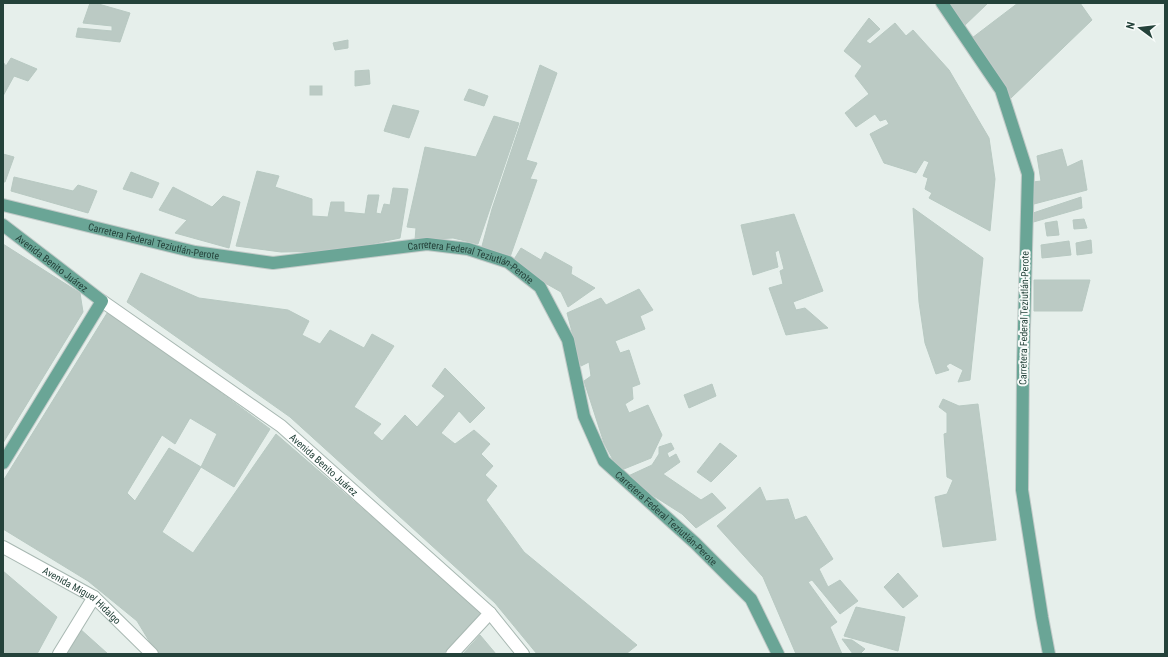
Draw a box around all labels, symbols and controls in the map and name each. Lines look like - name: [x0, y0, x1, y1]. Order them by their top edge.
- north arrow: [1120, 8, 1160, 48]
- text: N: [1124, 20, 1138, 30]
- street label: Carretera Federal Teziutlán-Perote: [87, 221, 220, 261]
- street label: Avenida Benito Juárez: [14, 232, 90, 294]
- street label: Carretera Federal Teziutlán-Perote: [407, 238, 536, 286]
- street label: Carretera Federal Teziutlán-Perote: [1017, 251, 1031, 385]
- street label: Avenida Benito Juárez: [288, 431, 360, 498]
- street label: Carretera Federal Teziutlán-Perote: [613, 469, 720, 568]
- street label: Avenida Miguel Hidalgo: [41, 565, 123, 626]

